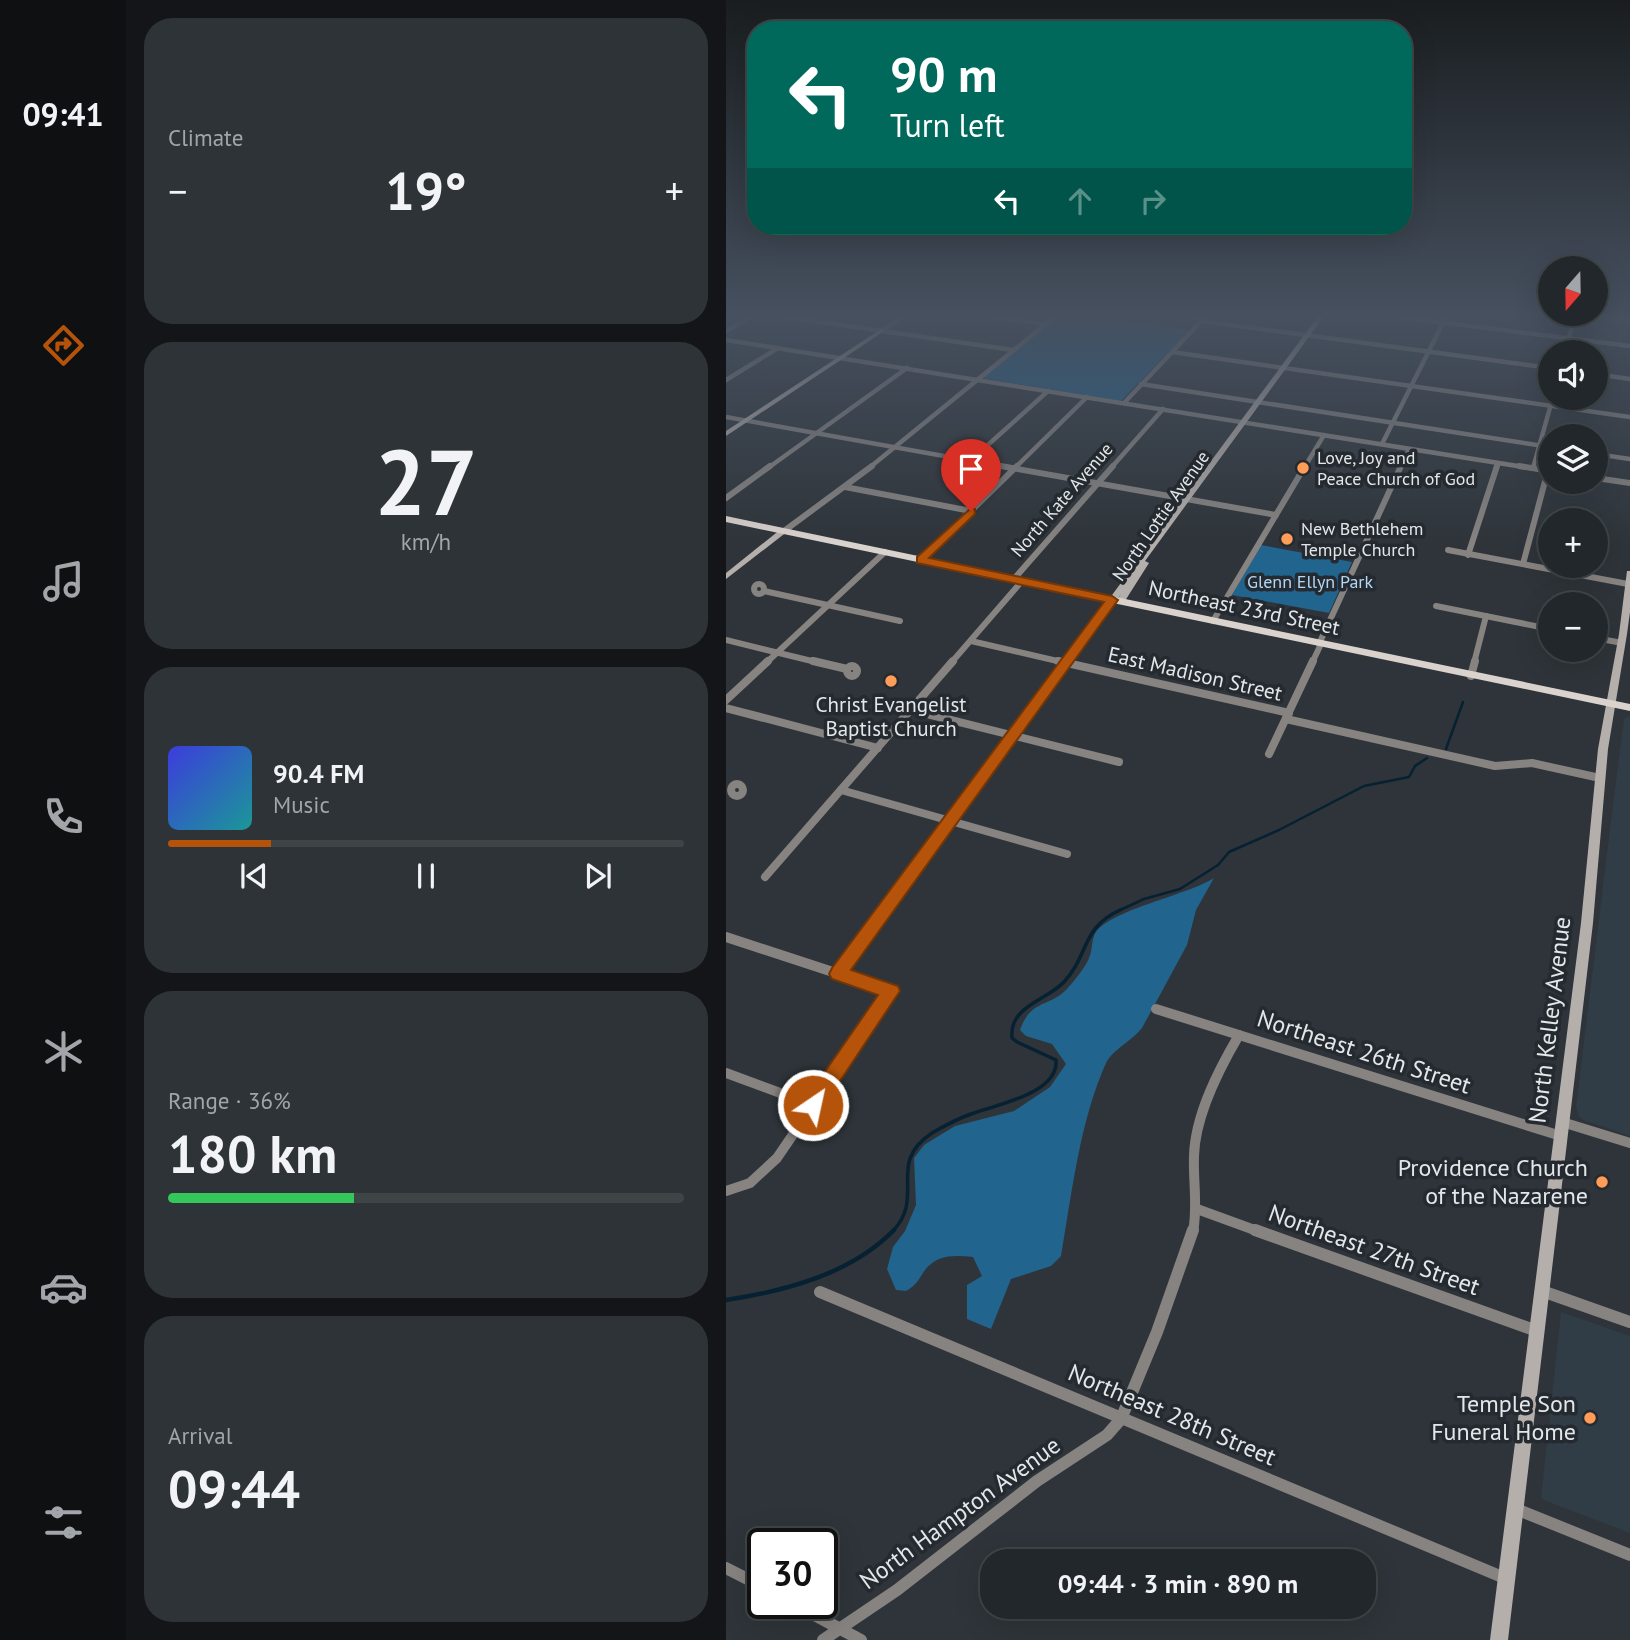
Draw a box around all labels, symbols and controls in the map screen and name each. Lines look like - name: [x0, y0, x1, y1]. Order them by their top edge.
- text: 90 m: [890, 42, 997, 106]
- icon: left: [775, 49, 866, 140]
- text: 09:41: [22, 93, 104, 135]
- text: Turn left: [890, 104, 1005, 146]
- text: Climate: [168, 123, 243, 152]
- text: 19°: [385, 157, 467, 224]
- text: −: [168, 166, 187, 215]
- text: +: [665, 166, 684, 215]
- icon: left: [988, 182, 1026, 220]
- icon: ahead: [1061, 182, 1099, 220]
- icon: right: [1134, 182, 1172, 220]
- north arrow: [1538, 256, 1608, 326]
- map controls: [1538, 256, 1608, 662]
- icon: directions: [39, 321, 88, 370]
- button: sound: [1538, 340, 1608, 410]
- text: 27: [374, 422, 478, 540]
- button: layers: [1538, 424, 1608, 494]
- street label: North Kate Avenue: [1006, 438, 1118, 562]
- pin: [941, 439, 1001, 511]
- street label: North Lottie Avenue: [1107, 446, 1214, 585]
- place label: Love, Joy and Peace Church of God: [1317, 446, 1475, 490]
- icon: arrive: [952, 450, 990, 488]
- marker: Love, Joy and Peace Church of God: [1295, 460, 1311, 476]
- button: +: [1538, 508, 1608, 578]
- place label: New Bethlehem Temple Church: [1301, 517, 1423, 561]
- text: km/h: [401, 527, 451, 556]
- marker: New Bethlehem Temple Church: [1279, 531, 1295, 547]
- icon: music: [39, 557, 88, 606]
- park label: Glenn Ellyn Park: [1247, 570, 1373, 593]
- street label: Northeast 23rd Street: [1146, 574, 1342, 641]
- button: −: [1538, 592, 1608, 662]
- street label: East Madison Street: [1105, 640, 1285, 707]
- marker: Christ Evangelist Baptist Church: [883, 673, 899, 689]
- place label: Christ Evangelist Baptist Church: [816, 691, 966, 742]
- text: 90.4 FM: [273, 757, 364, 790]
- text: Music: [273, 790, 330, 819]
- icon: phone: [39, 792, 88, 841]
- icon: previous: [235, 857, 273, 895]
- icon: pause: [407, 857, 445, 895]
- icon: next: [579, 857, 617, 895]
- street label: North Kelley Avenue: [1521, 915, 1578, 1125]
- street label: Northeast 26th Street: [1253, 1002, 1475, 1101]
- icon: climate: [39, 1027, 88, 1076]
- position arrow: [776, 1068, 850, 1142]
- text: Range · 36%: [168, 1086, 291, 1115]
- text: 180 km: [168, 1120, 337, 1187]
- place label: Providence Church of the Nazarene: [1398, 1152, 1588, 1211]
- marker: Providence Church of the Nazarene: [1594, 1174, 1610, 1190]
- street label: Northeast 27th Street: [1264, 1197, 1484, 1302]
- icon: car: [39, 1263, 88, 1312]
- street label: Northeast 28th Street: [1063, 1357, 1281, 1472]
- place label: Temple Son Funeral Home: [1431, 1388, 1576, 1447]
- marker: Temple Son Funeral Home: [1582, 1410, 1598, 1426]
- text: Arrival: [168, 1421, 232, 1450]
- street label: North Hampton Avenue: [853, 1429, 1066, 1596]
- text: 09:44: [168, 1455, 300, 1522]
- icon: filters: [39, 1498, 88, 1547]
- speed limit sign: 30: [747, 1528, 838, 1619]
- text: 09:44 · 3 min · 890 m: [1058, 1567, 1298, 1600]

